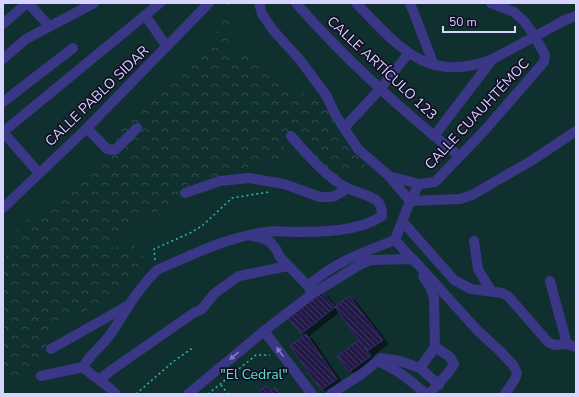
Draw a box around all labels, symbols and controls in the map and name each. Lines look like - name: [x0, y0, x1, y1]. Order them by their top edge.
- scale bar: [443, 8, 515, 34]
- street label: CALLE ARTÍCULO 123: [323, 12, 441, 124]
- text: 50 m: [449, 14, 477, 30]
- street label: CALLE PABLO SIDAR: [41, 41, 153, 151]
- street label: CALLE CUAUHTÉMOC: [420, 54, 534, 174]
- one-way arrow: [276, 347, 284, 357]
- one-way arrow: [228, 352, 239, 361]
- park label: "El Cedral": [220, 365, 288, 384]

